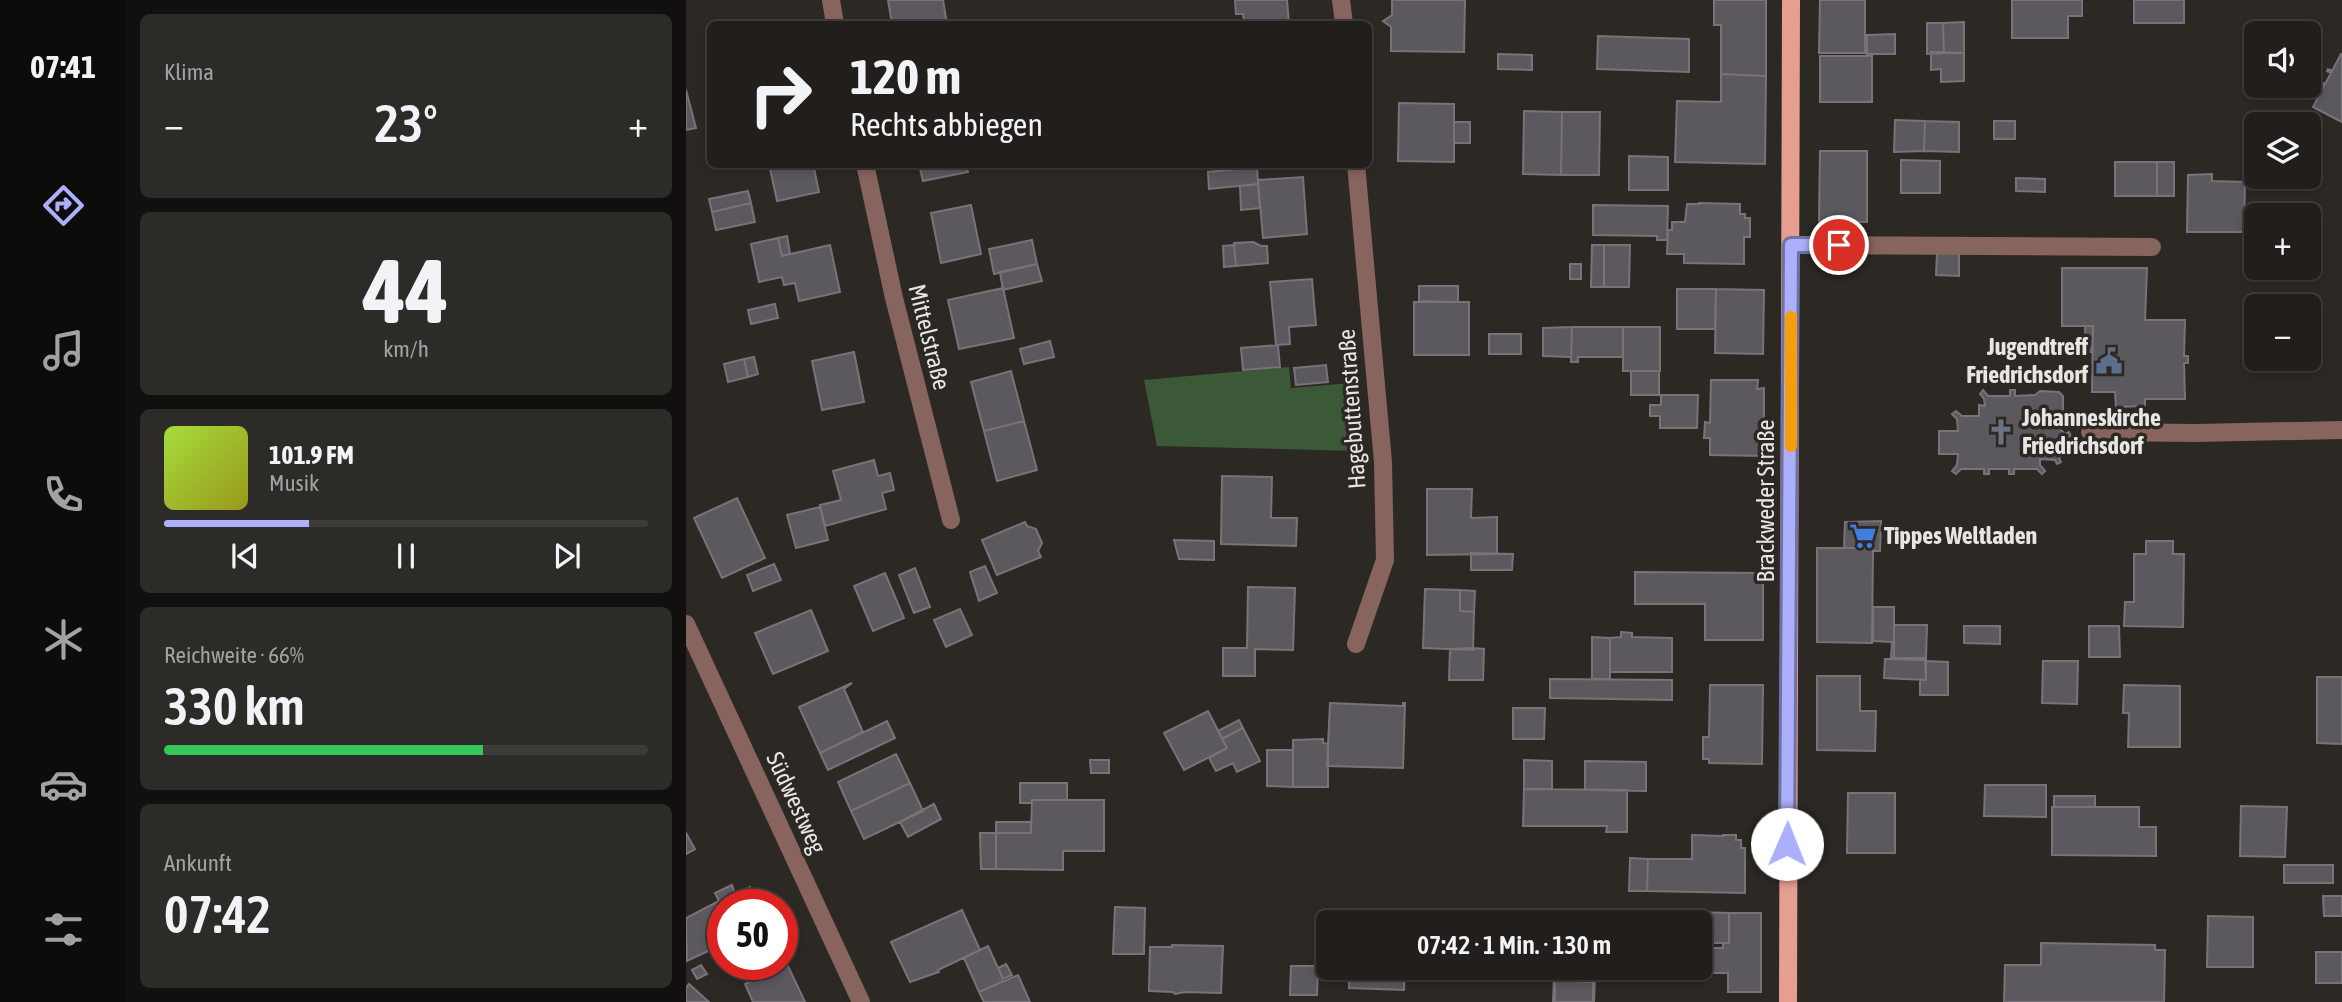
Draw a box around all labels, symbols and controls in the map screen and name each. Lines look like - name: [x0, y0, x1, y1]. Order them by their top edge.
- map controls: [2244, 21, 2321, 371]
- button: sound: [2244, 21, 2321, 98]
- text: 07:41: [30, 48, 96, 85]
- text: 120 m: [850, 48, 961, 104]
- icon: right: [735, 49, 826, 140]
- text: Klima: [164, 59, 214, 85]
- text: 23°: [374, 93, 438, 153]
- text: −: [164, 102, 184, 145]
- text: +: [628, 102, 648, 145]
- text: Rechts abbiegen: [850, 106, 1043, 143]
- button: layers: [2244, 112, 2321, 189]
- icon: directions: [39, 181, 88, 230]
- button: +: [2244, 203, 2321, 280]
- pin: [1809, 215, 1869, 275]
- icon: arrive: [1820, 226, 1858, 264]
- text: 44: [363, 238, 449, 342]
- street label: Mittelstraße: [903, 281, 956, 392]
- button: −: [2244, 294, 2321, 371]
- icon: music: [39, 326, 88, 375]
- street label: Hagebuttenstraße: [1332, 328, 1371, 490]
- place label: Jugendtreff Friedrichsdorf: [1966, 333, 2089, 388]
- text: km/h: [383, 336, 429, 362]
- public building icon: Jugendtreff Friedrichsdorf: [2094, 346, 2124, 376]
- place label: Johanneskirche Friedrichsdorf: [2021, 404, 2161, 459]
- church icon: Johanneskirche Friedrichsdorf: [1986, 417, 2016, 447]
- street label: Brackweder Straße: [1752, 419, 1779, 583]
- text: 101.9 FM: [269, 440, 354, 470]
- icon: phone: [39, 470, 88, 519]
- text: Musik: [269, 470, 319, 496]
- supermarket icon: Tippes Weltladen: [1848, 521, 1878, 551]
- place label: Tippes Weltladen: [1884, 522, 2037, 549]
- icon: previous: [226, 537, 264, 575]
- icon: pause: [387, 537, 425, 575]
- icon: next: [548, 537, 586, 575]
- icon: climate: [39, 615, 88, 664]
- text: Reichweite · 66%: [164, 642, 304, 668]
- text: 330 km: [164, 676, 305, 736]
- street label: Südwestweg: [761, 748, 832, 858]
- icon: car: [39, 760, 88, 809]
- position arrow: [1750, 807, 1824, 881]
- text: Ankunft: [164, 850, 232, 876]
- text: 07:42: [164, 884, 271, 944]
- speed limit sign: 50: [707, 889, 798, 980]
- icon: filters: [39, 905, 88, 954]
- text: 07:42 · 1 Min. · 130 m: [1417, 930, 1611, 960]

